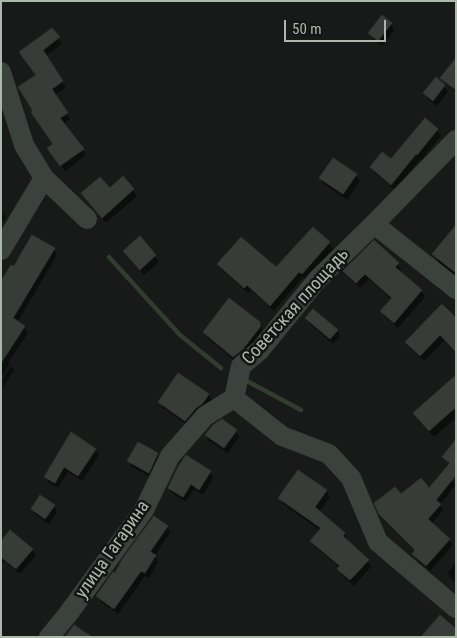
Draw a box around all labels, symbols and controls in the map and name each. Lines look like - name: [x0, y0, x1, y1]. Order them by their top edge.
- scale bar: [287, 10, 390, 42]
- text: 50 m: [292, 20, 322, 38]
- street label: Советская площадь: [238, 244, 354, 370]
- street label: улица Гагарина: [71, 497, 155, 603]

